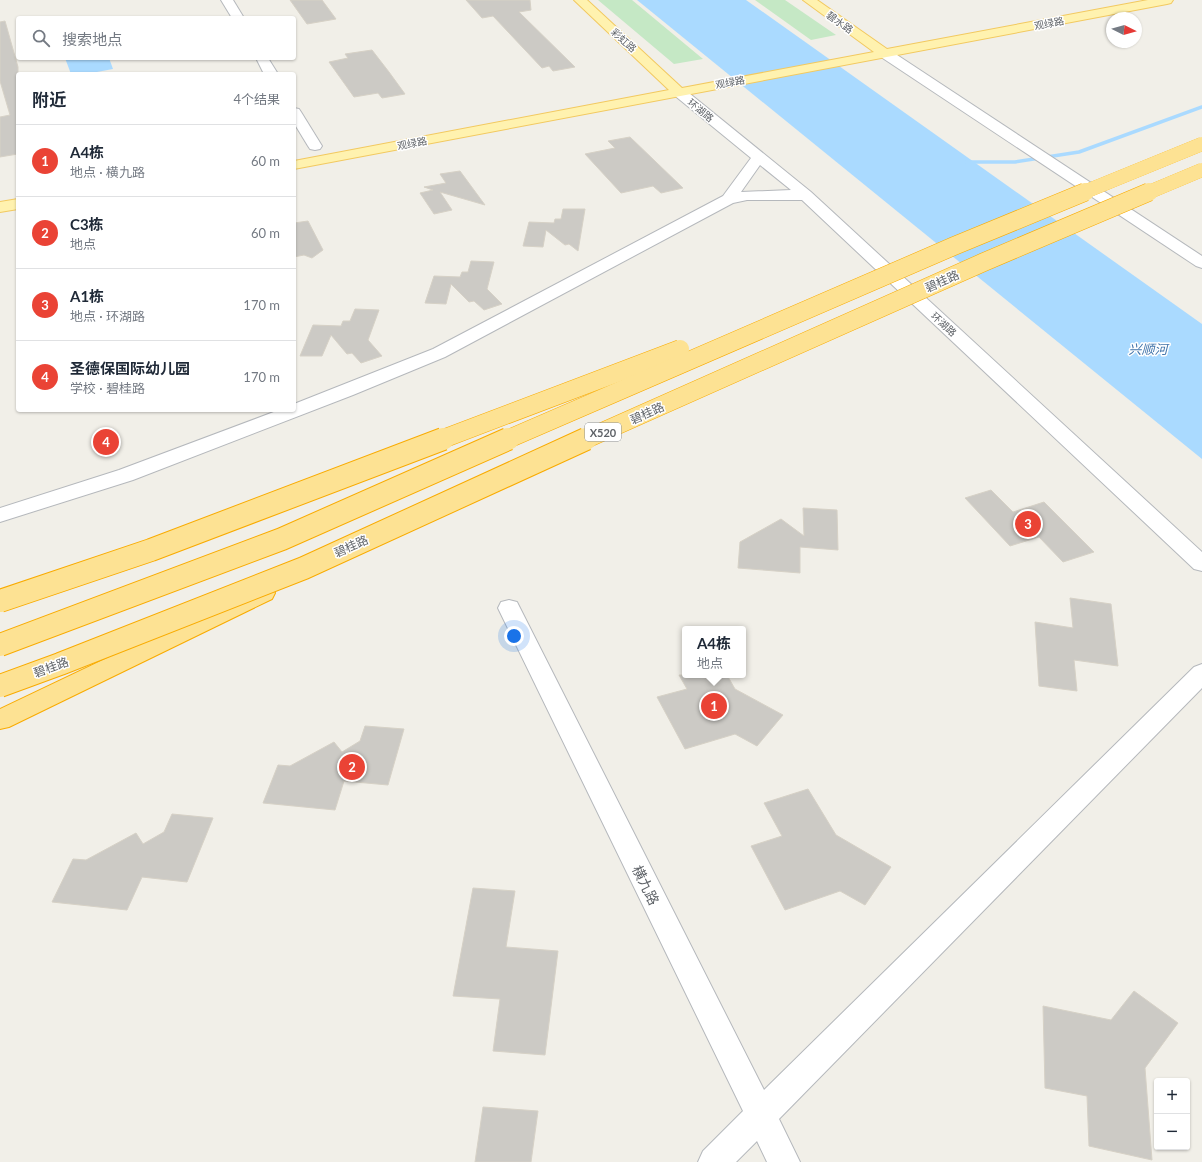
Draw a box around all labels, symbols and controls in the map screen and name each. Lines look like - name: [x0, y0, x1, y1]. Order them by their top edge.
- street label: 碧水路: [824, 8, 856, 36]
- north arrow: [1106, 12, 1142, 48]
- street label: 观绿路: [1033, 14, 1065, 32]
- search box: [16, 16, 296, 60]
- street label: 彩虹路: [609, 26, 639, 54]
- icon: search: [30, 27, 52, 49]
- text: 搜索地点: [62, 30, 122, 48]
- street label: 观绿路: [714, 73, 746, 91]
- text: 附近: [32, 89, 66, 110]
- text: 4个结果: [233, 91, 280, 107]
- street label: 环湖路: [686, 96, 716, 124]
- street label: 观绿路: [396, 134, 428, 152]
- text: A4栋: [70, 143, 104, 161]
- text: 1: [41, 153, 49, 169]
- text: 60 m: [251, 153, 280, 169]
- text: 地点 · 横九路: [70, 164, 145, 180]
- text: C3栋: [70, 215, 104, 233]
- text: 2: [41, 225, 49, 241]
- text: 60 m: [251, 225, 280, 241]
- text: 地点: [70, 236, 96, 252]
- street label: 碧桂路: [922, 267, 962, 295]
- text: A1栋: [70, 287, 104, 305]
- text: 3: [41, 297, 49, 313]
- text: 170 m: [243, 297, 280, 313]
- text: 地点 · 环湖路: [70, 308, 145, 324]
- street label: 环湖路: [929, 309, 959, 339]
- water label: 兴顺河: [1128, 341, 1170, 357]
- text: 圣德保国际幼儿园: [70, 359, 190, 377]
- text: 4: [41, 369, 49, 385]
- text: 170 m: [243, 369, 280, 385]
- text: 学校 · 碧桂路: [70, 380, 145, 396]
- street label: 碧桂路: [627, 399, 667, 427]
- road number: X520: [585, 423, 621, 441]
- pin: 4: [93, 427, 119, 457]
- pin: 3: [1015, 509, 1041, 539]
- street label: 碧桂路: [331, 532, 371, 560]
- your location: [504, 626, 524, 646]
- popup: [682, 626, 746, 678]
- text: A4栋: [697, 634, 731, 652]
- street label: 碧桂路: [32, 654, 70, 680]
- text: 地点: [697, 655, 723, 671]
- pin: 1: [701, 691, 727, 721]
- pin: 2: [339, 752, 365, 782]
- street label: 横九路: [629, 862, 663, 908]
- map controls: [1154, 1078, 1190, 1150]
- button: +: [1154, 1078, 1190, 1114]
- button: −: [1154, 1114, 1190, 1150]

